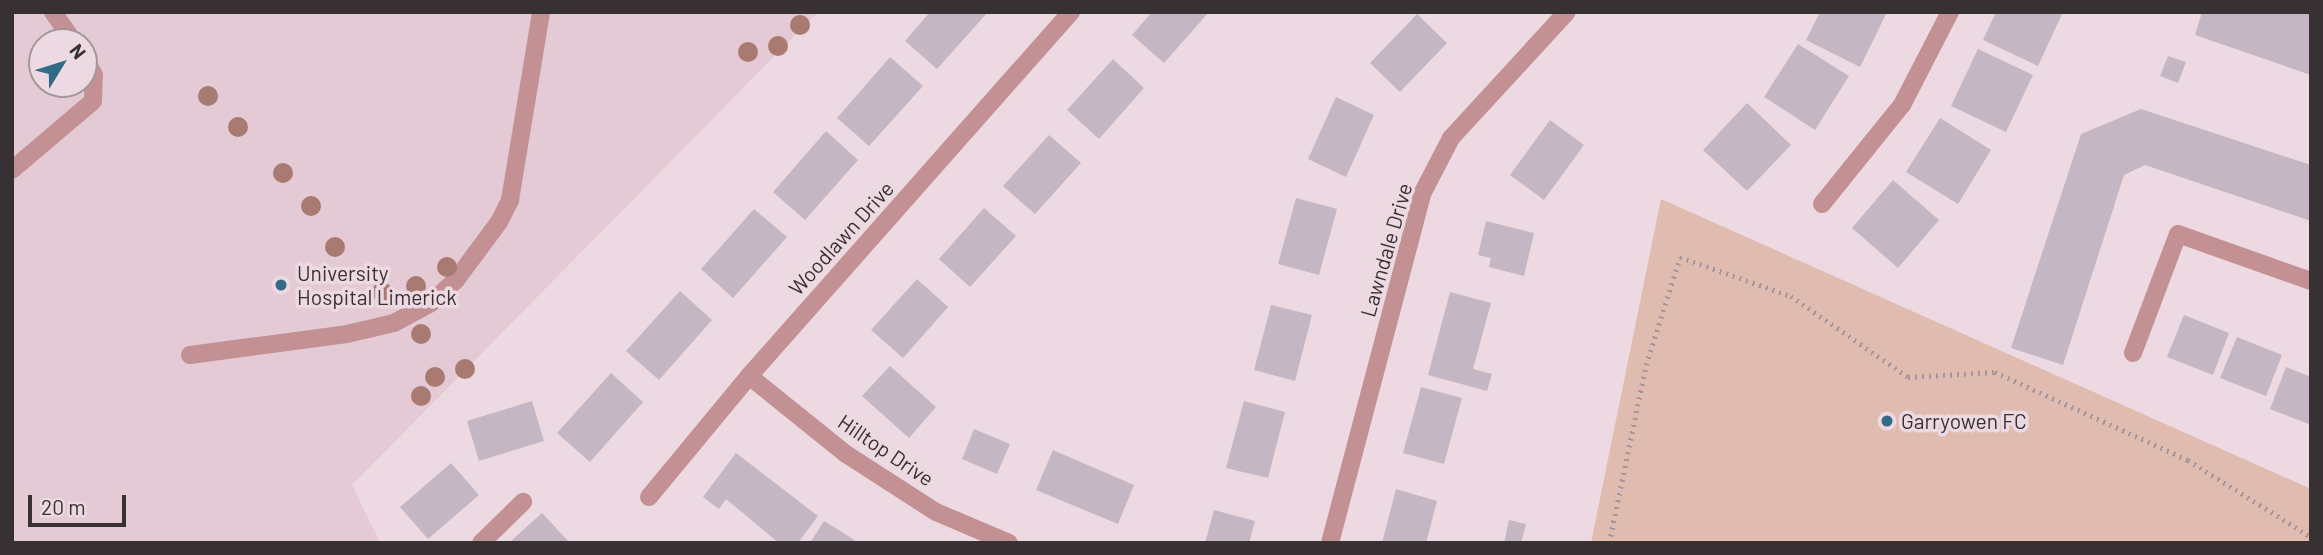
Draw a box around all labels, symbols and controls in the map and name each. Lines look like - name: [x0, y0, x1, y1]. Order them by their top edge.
- north arrow: [28, 28, 98, 98]
- text: N: [65, 39, 91, 63]
- street label: Woodlawn Drive: [783, 176, 899, 300]
- street label: Lawndale Drive: [1355, 180, 1417, 320]
- place label: University Hospital Limerick: [297, 260, 457, 310]
- marker: University Hospital Limerick: [271, 275, 291, 295]
- place label: Garryowen FC: [1901, 408, 2027, 434]
- street label: Hilltop Drive: [833, 409, 939, 491]
- marker: Garryowen FC: [1879, 413, 1895, 429]
- scale bar: [32, 482, 130, 526]
- text: 20 m: [41, 494, 86, 519]

